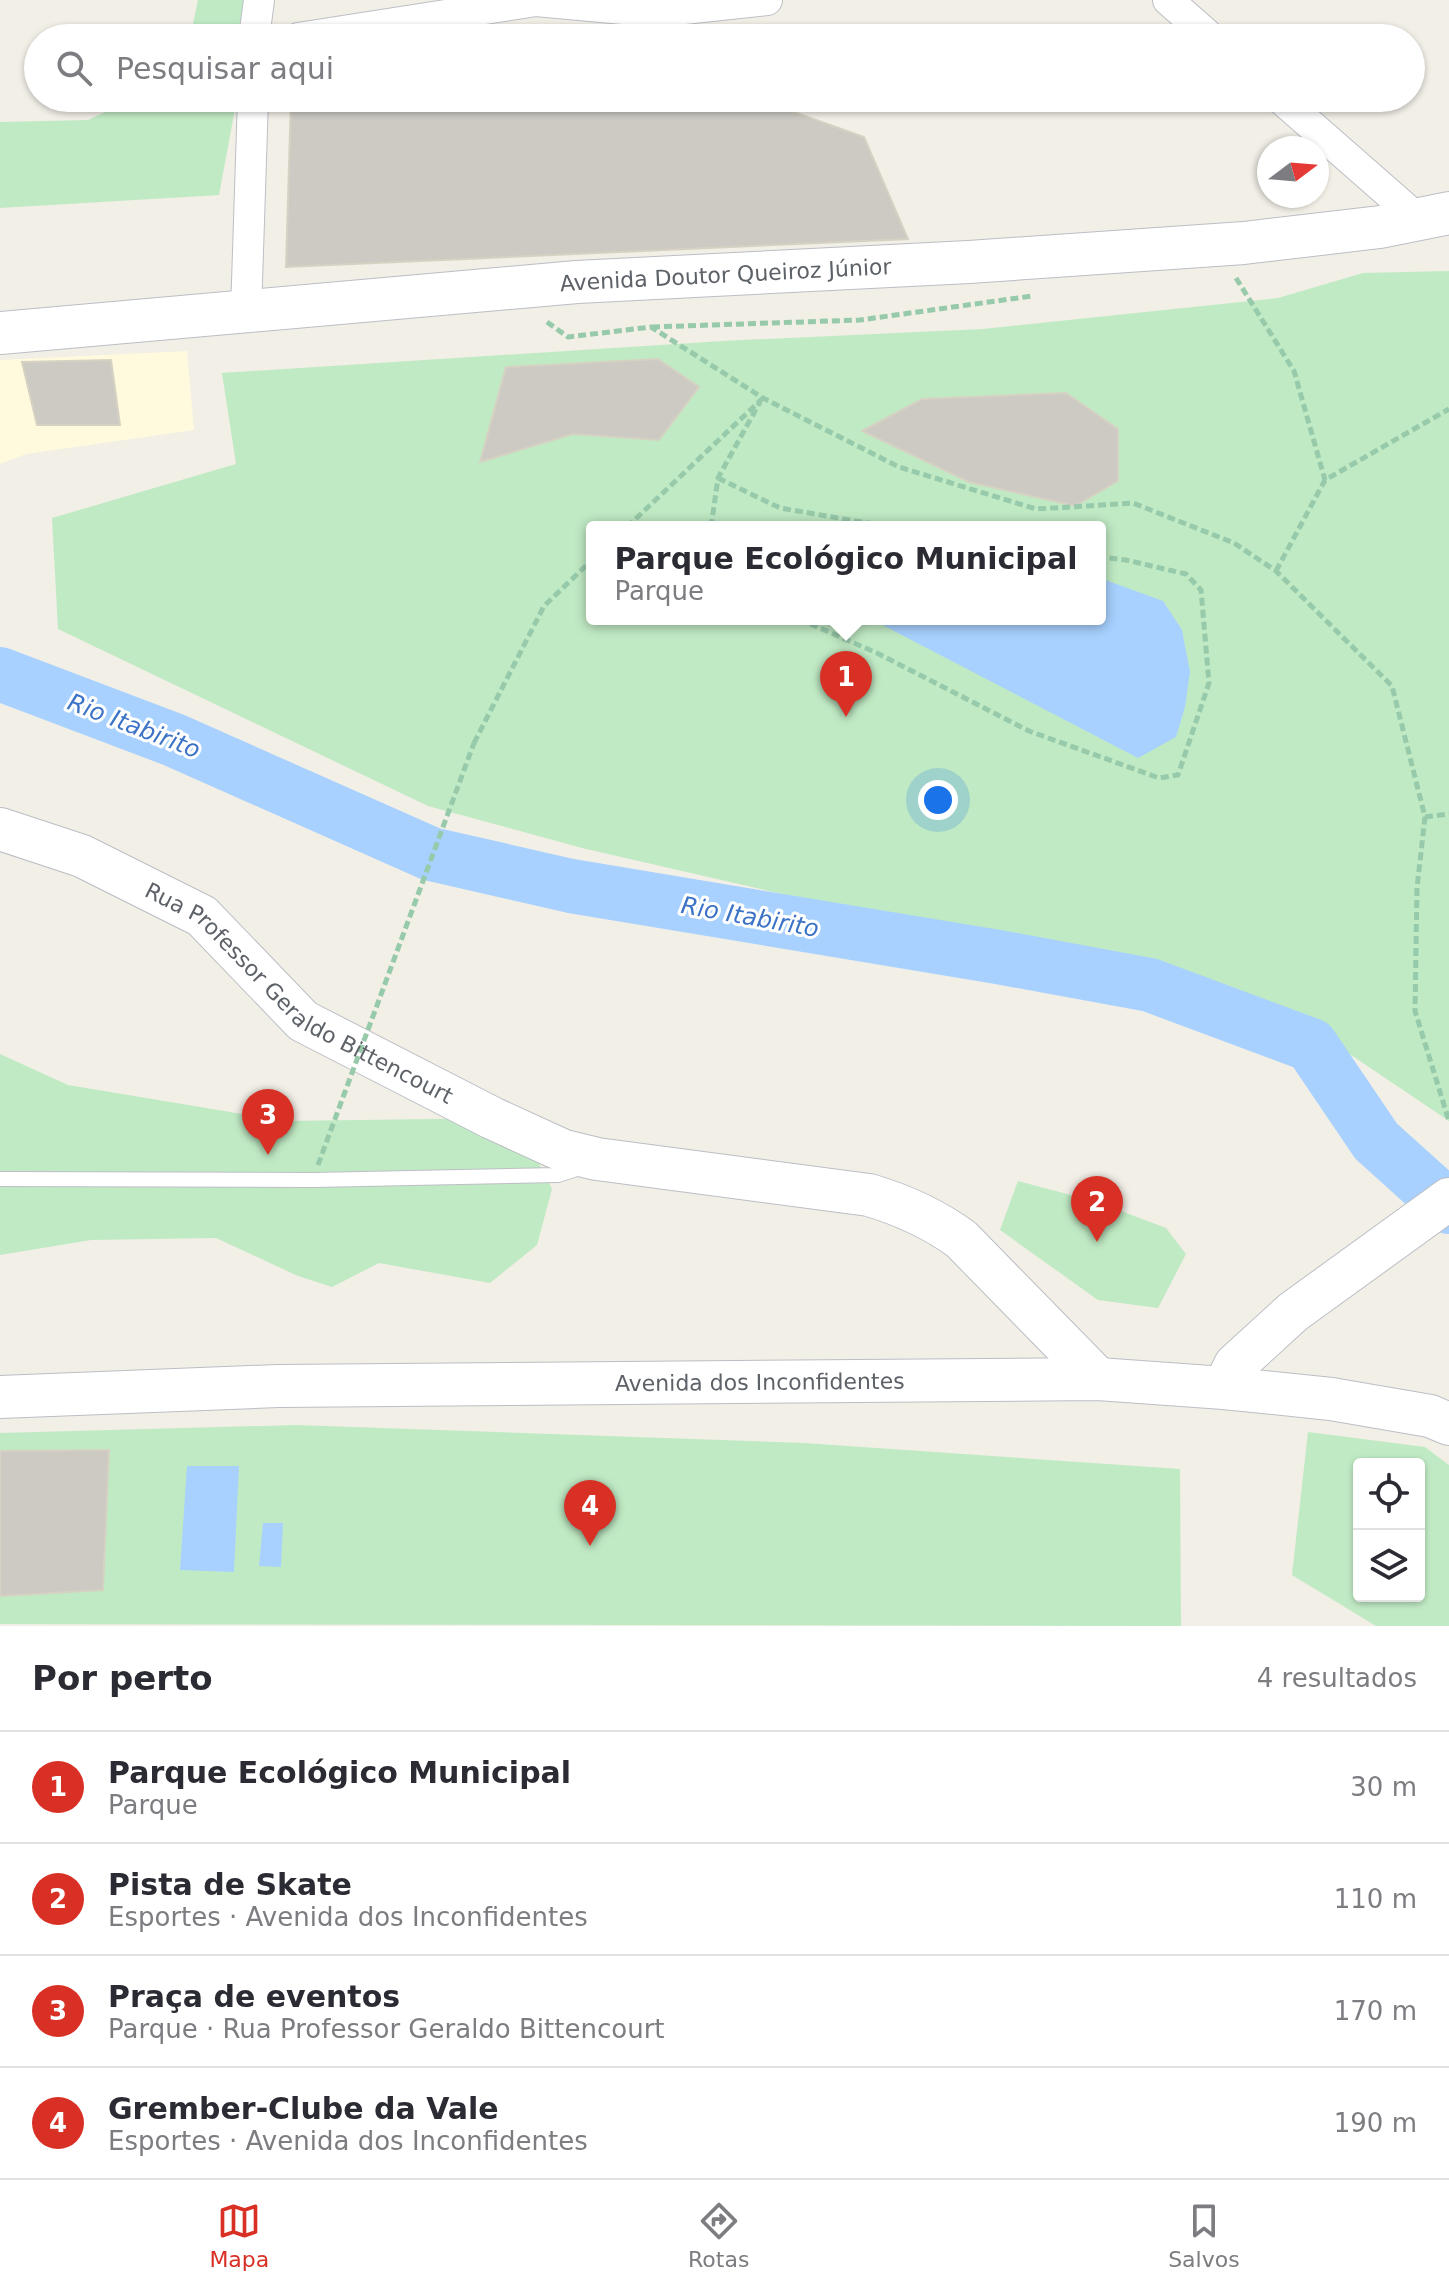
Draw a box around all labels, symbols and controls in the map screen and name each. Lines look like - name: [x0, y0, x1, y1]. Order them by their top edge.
- search box: [24, 24, 1425, 112]
- icon: search: [52, 46, 96, 90]
- text: Pesquisar aqui: [116, 51, 334, 86]
- north arrow: [1257, 136, 1329, 208]
- street label: Avenida Doutor Queiroz Júnior: [559, 254, 893, 296]
- popup: [586, 521, 1106, 625]
- text: Parque Ecológico Municipal: [614, 541, 1078, 576]
- text: Parque: [614, 576, 704, 606]
- pin: 1: [820, 651, 872, 717]
- water label: Rio Itabirito: [64, 688, 204, 764]
- your location: [918, 780, 958, 820]
- street label: Rua Professor Geraldo Bittencourt: [141, 878, 457, 1109]
- water label: Rio Itabirito: [679, 891, 821, 943]
- pin: 3: [242, 1089, 294, 1155]
- pin: 2: [1071, 1176, 1123, 1242]
- street label: Avenida dos Inconfidentes: [615, 1369, 905, 1396]
- map controls: [1353, 1458, 1425, 1602]
- button: locate: [1353, 1458, 1425, 1530]
- pin: 4: [564, 1480, 616, 1546]
- button: layers: [1353, 1530, 1425, 1602]
- text: Por perto: [32, 1658, 213, 1698]
- text: 4 resultados: [1257, 1663, 1417, 1693]
- text: Parque Ecológico Municipal: [108, 1755, 571, 1790]
- text: 1: [49, 1772, 67, 1802]
- text: 30 m: [1350, 1772, 1417, 1802]
- text: Parque: [108, 1790, 198, 1820]
- text: Pista de Skate: [108, 1867, 352, 1902]
- text: 2: [49, 1884, 67, 1914]
- text: 110 m: [1334, 1884, 1417, 1914]
- text: Esportes · Avenida dos Inconfidentes: [108, 1902, 588, 1932]
- text: Praça de eventos: [108, 1979, 400, 2014]
- text: 3: [49, 1996, 67, 2026]
- text: 170 m: [1334, 1996, 1417, 2026]
- text: Parque · Rua Professor Geraldo Bittencourt: [108, 2014, 665, 2044]
- text: Grember-Clube da Vale: [108, 2091, 499, 2126]
- text: 4: [49, 2108, 67, 2138]
- text: 190 m: [1334, 2108, 1417, 2138]
- text: Esportes · Avenida dos Inconfidentes: [108, 2126, 588, 2156]
- tab: Mapa: [209, 2199, 269, 2272]
- tab: Rotas: [688, 2199, 749, 2272]
- tab: Salvos: [1168, 2199, 1240, 2272]

